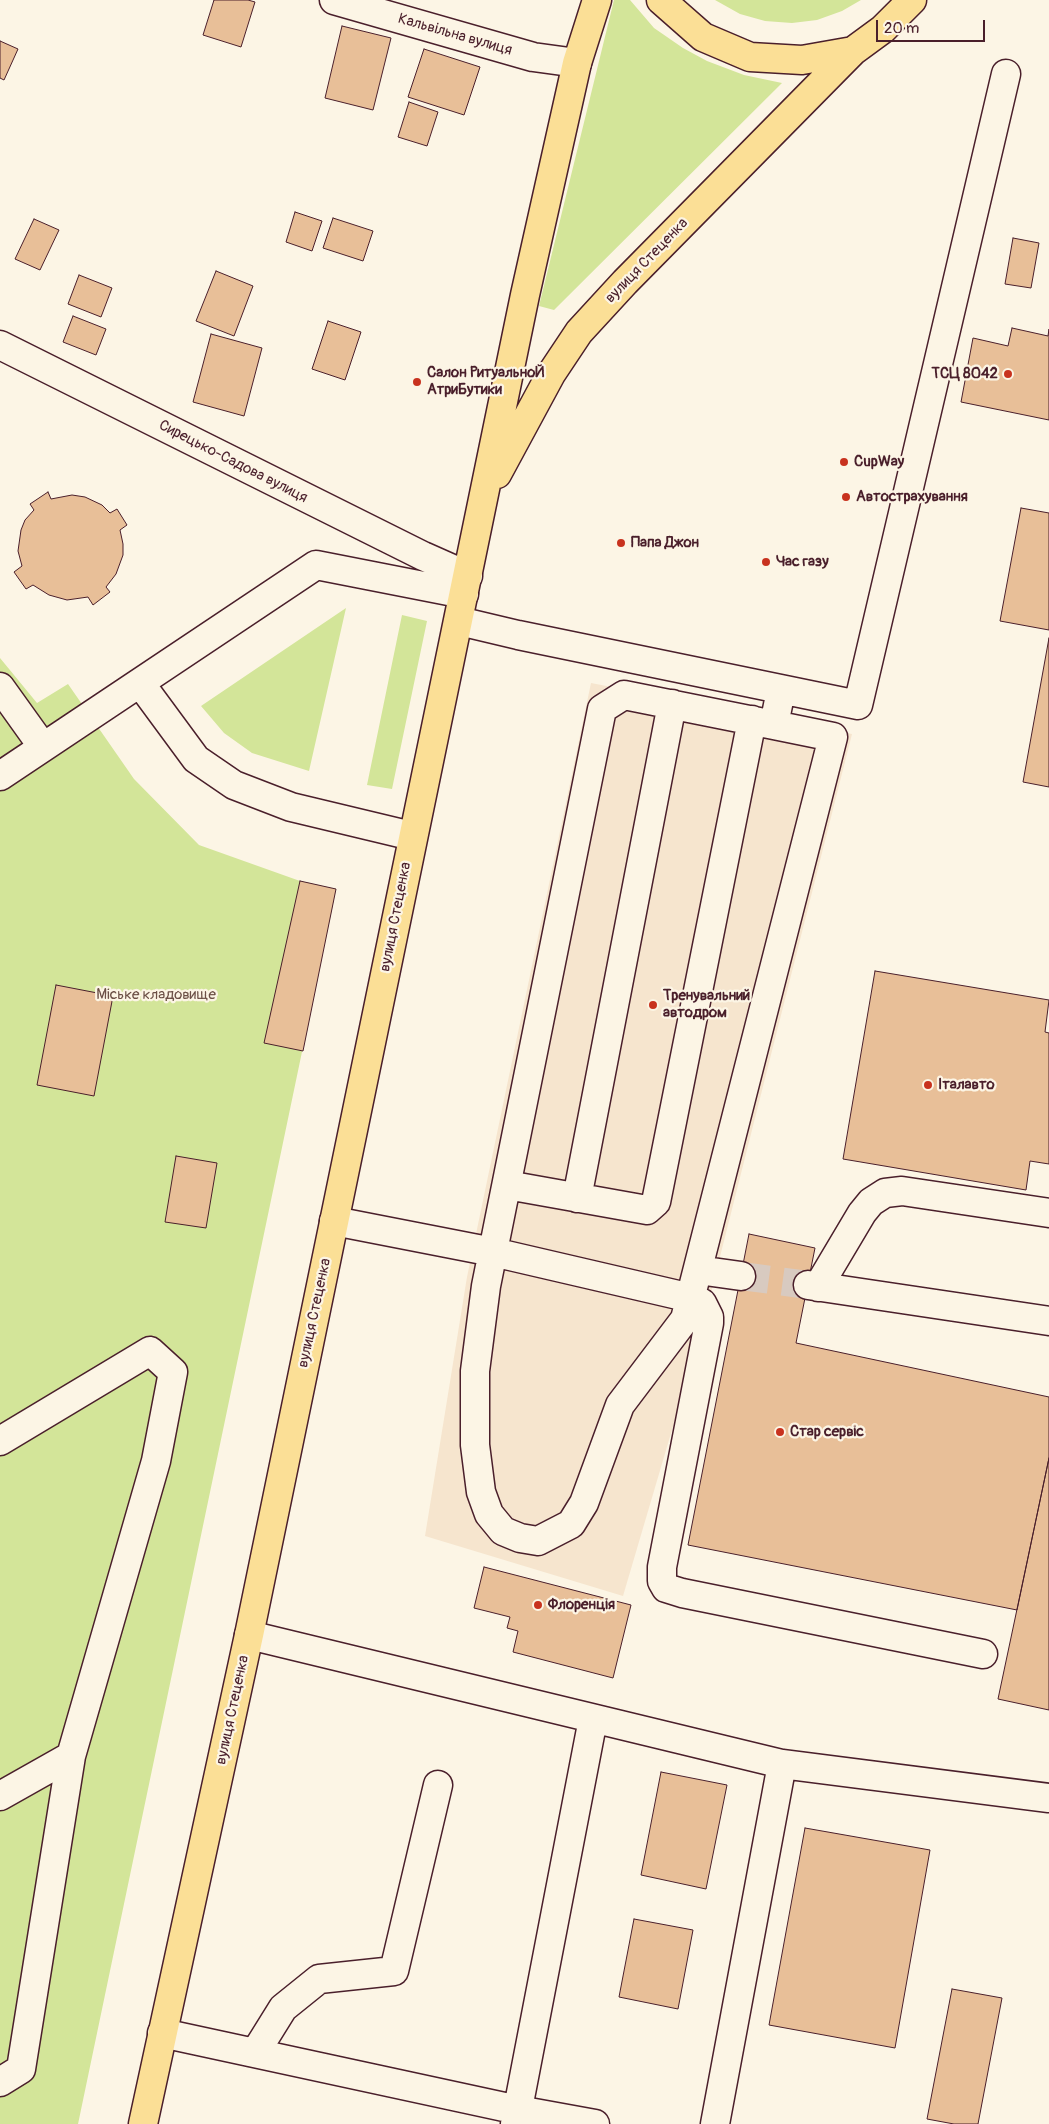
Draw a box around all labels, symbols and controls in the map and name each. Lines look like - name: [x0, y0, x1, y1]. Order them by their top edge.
- street label: Кальвільна вулиця: [396, 10, 514, 60]
- scale bar: [879, 10, 988, 42]
- text: 20 m: [884, 19, 919, 38]
- street label: вулиця Стеценка: [602, 215, 692, 307]
- place label: Салон РитуальноЙ АтриБутики: [427, 364, 544, 399]
- place label: ТСЦ 8042: [932, 365, 998, 383]
- marker: ТСЦ 8042: [1002, 368, 1014, 380]
- marker: Салон РитуальноЙ АтриБутики: [411, 376, 423, 388]
- street label: Сирецько-Садова вулиця: [156, 417, 310, 507]
- place label: CupWay: [854, 453, 904, 471]
- marker: CupWay: [838, 456, 850, 468]
- place label: Автострахування: [856, 488, 968, 506]
- marker: Автострахування: [840, 491, 852, 503]
- place label: Папа Джон: [631, 534, 699, 552]
- marker: Папа Джон: [615, 537, 627, 549]
- place label: Час газу: [776, 553, 829, 571]
- marker: Час газу: [760, 556, 772, 568]
- street label: вулиця Стеценка: [377, 861, 415, 973]
- park label: Міське кладовище: [96, 986, 216, 1004]
- place label: Тренувальний автодром: [663, 987, 750, 1022]
- marker: Тренувальний автодром: [647, 999, 659, 1011]
- place label: Італавто: [938, 1076, 995, 1094]
- marker: Італавто: [922, 1079, 934, 1091]
- street label: вулиця Стеценка: [295, 1257, 335, 1369]
- place label: Стар сервіс: [790, 1423, 864, 1441]
- marker: Стар сервіс: [774, 1426, 786, 1438]
- place label: Флоренція: [548, 1596, 615, 1614]
- marker: Флоренція: [532, 1599, 544, 1611]
- street label: вулиця Стеценка: [213, 1654, 253, 1766]

